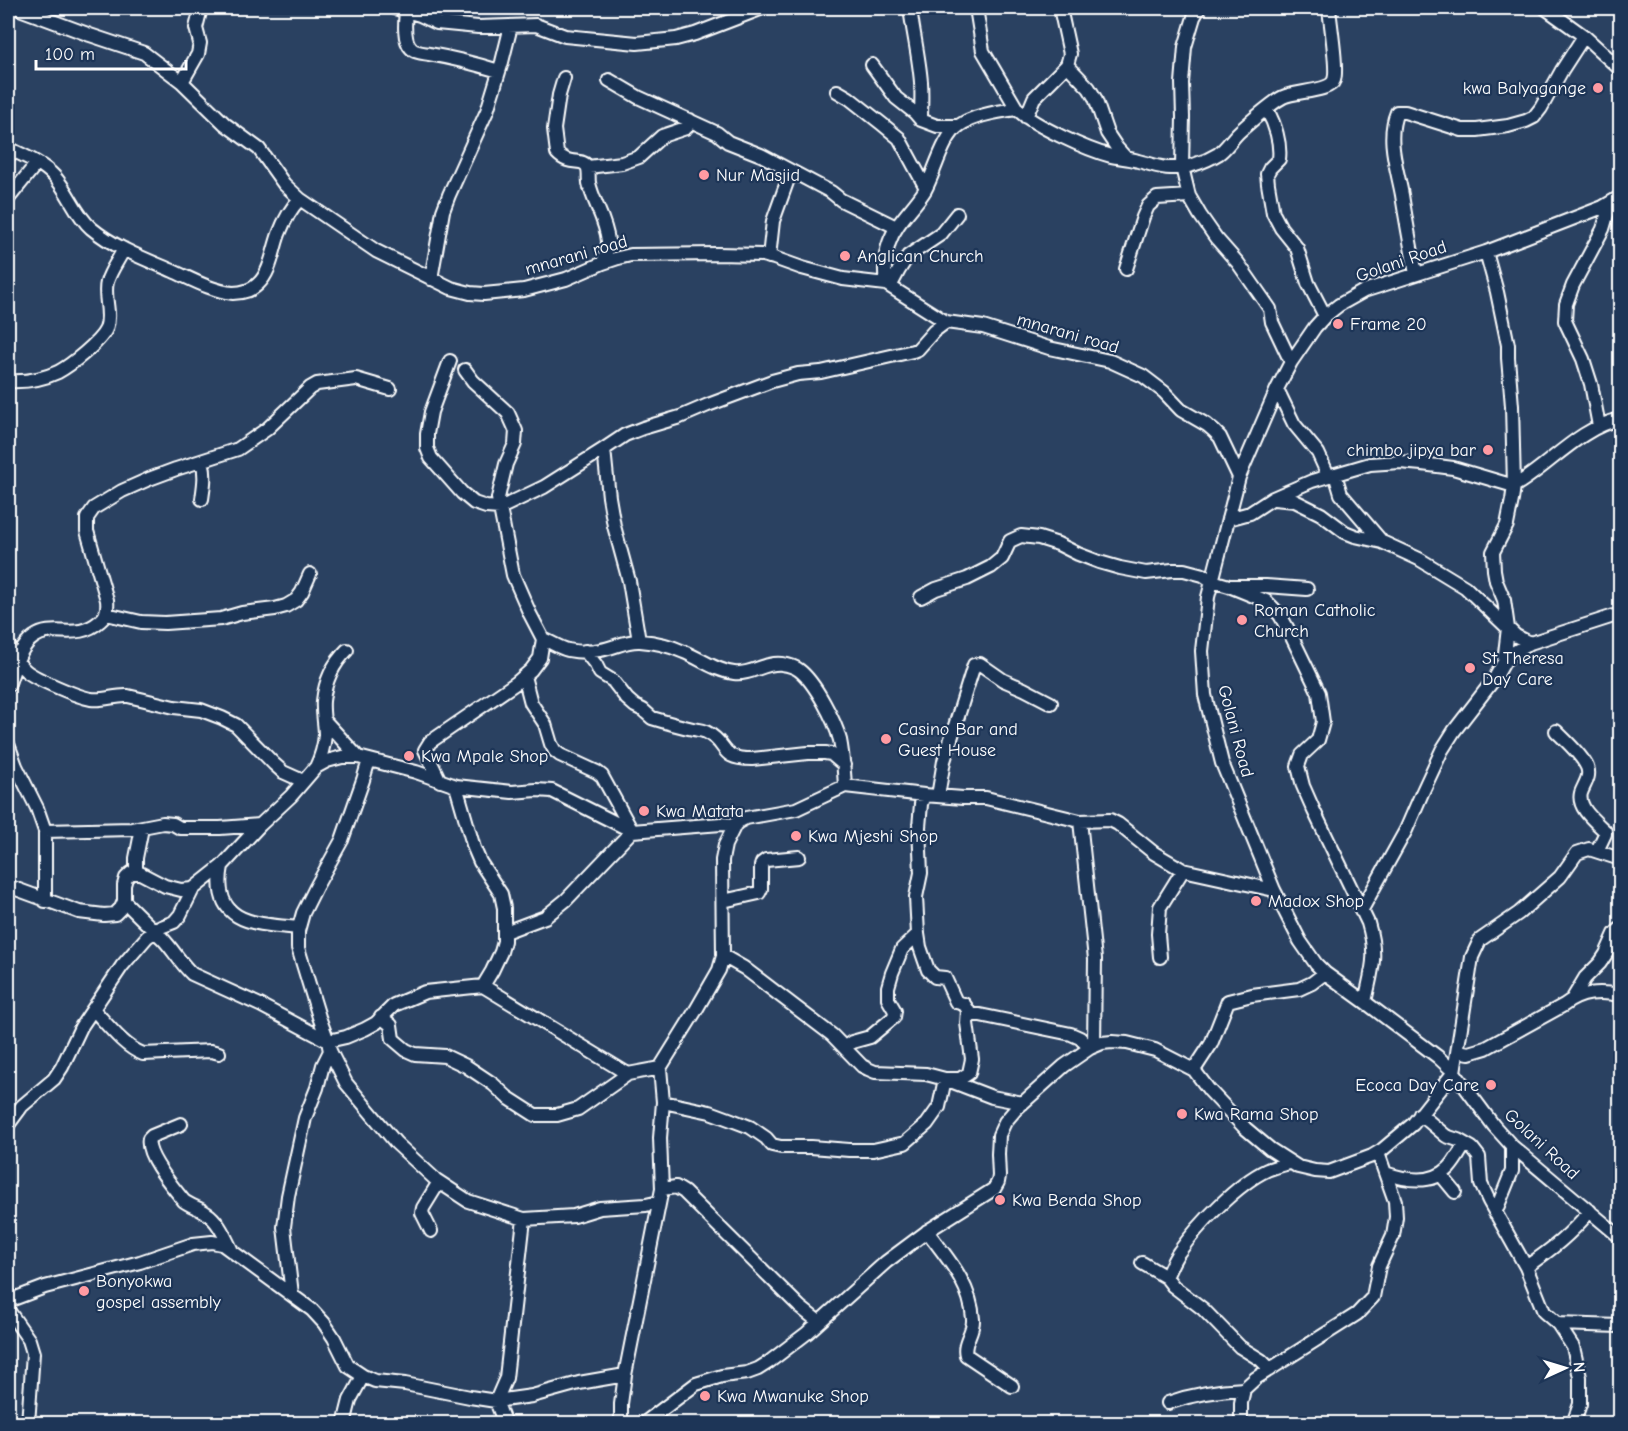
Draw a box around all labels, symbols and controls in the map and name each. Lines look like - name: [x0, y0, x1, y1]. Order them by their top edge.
- scale bar: [36, 33, 186, 71]
- text: 100 m: [45, 44, 95, 65]
- place label: kwa Balyagange: [1463, 78, 1586, 99]
- marker: kwa Balyagange: [1591, 81, 1605, 95]
- place label: Nur Masjid: [716, 165, 800, 186]
- marker: Nur Masjid: [697, 168, 711, 182]
- street label: mnarani road: [523, 231, 630, 280]
- street label: Golani Road: [1353, 236, 1449, 287]
- place label: Anglican Church: [857, 246, 984, 267]
- marker: Anglican Church: [838, 249, 852, 263]
- street label: mnarani road: [1014, 309, 1121, 358]
- place label: Frame 20: [1350, 314, 1427, 335]
- marker: Frame 20: [1331, 317, 1345, 331]
- place label: chimbo jipya bar: [1347, 440, 1477, 461]
- marker: chimbo jipya bar: [1481, 443, 1495, 457]
- place label: Roman Catholic Church: [1254, 600, 1376, 642]
- marker: Roman Catholic Church: [1235, 613, 1249, 627]
- place label: St Theresa Day Care: [1482, 648, 1564, 690]
- marker: St Theresa Day Care: [1463, 661, 1477, 675]
- street label: Golani Road: [1213, 683, 1258, 780]
- place label: Casino Bar and Guest House: [898, 719, 1018, 761]
- marker: Casino Bar and Guest House: [879, 732, 893, 746]
- place label: Kwa Mpale Shop: [421, 746, 548, 767]
- marker: Kwa Mpale Shop: [402, 749, 416, 763]
- place label: Kwa Matata: [656, 801, 744, 822]
- marker: Kwa Matata: [637, 804, 651, 818]
- place label: Kwa Mjeshi Shop: [808, 826, 938, 847]
- marker: Kwa Mjeshi Shop: [789, 829, 803, 843]
- place label: Madox Shop: [1268, 891, 1364, 912]
- marker: Madox Shop: [1249, 894, 1263, 908]
- place label: Ecoca Day Care: [1355, 1075, 1479, 1096]
- marker: Ecoca Day Care: [1484, 1078, 1498, 1092]
- place label: Kwa Rama Shop: [1194, 1104, 1318, 1125]
- street label: Golani Road: [1500, 1104, 1583, 1184]
- marker: Kwa Rama Shop: [1175, 1107, 1189, 1121]
- place label: Kwa Benda Shop: [1012, 1190, 1141, 1211]
- marker: Kwa Benda Shop: [993, 1193, 1007, 1207]
- place label: Bonyokwa gospel assembly: [96, 1271, 222, 1313]
- marker: Bonyokwa gospel assembly: [77, 1284, 91, 1298]
- north arrow: [1535, 1338, 1595, 1398]
- text: N: [1570, 1361, 1588, 1373]
- place label: Kwa Mwanuke Shop: [717, 1386, 869, 1407]
- marker: Kwa Mwanuke Shop: [698, 1389, 712, 1403]

